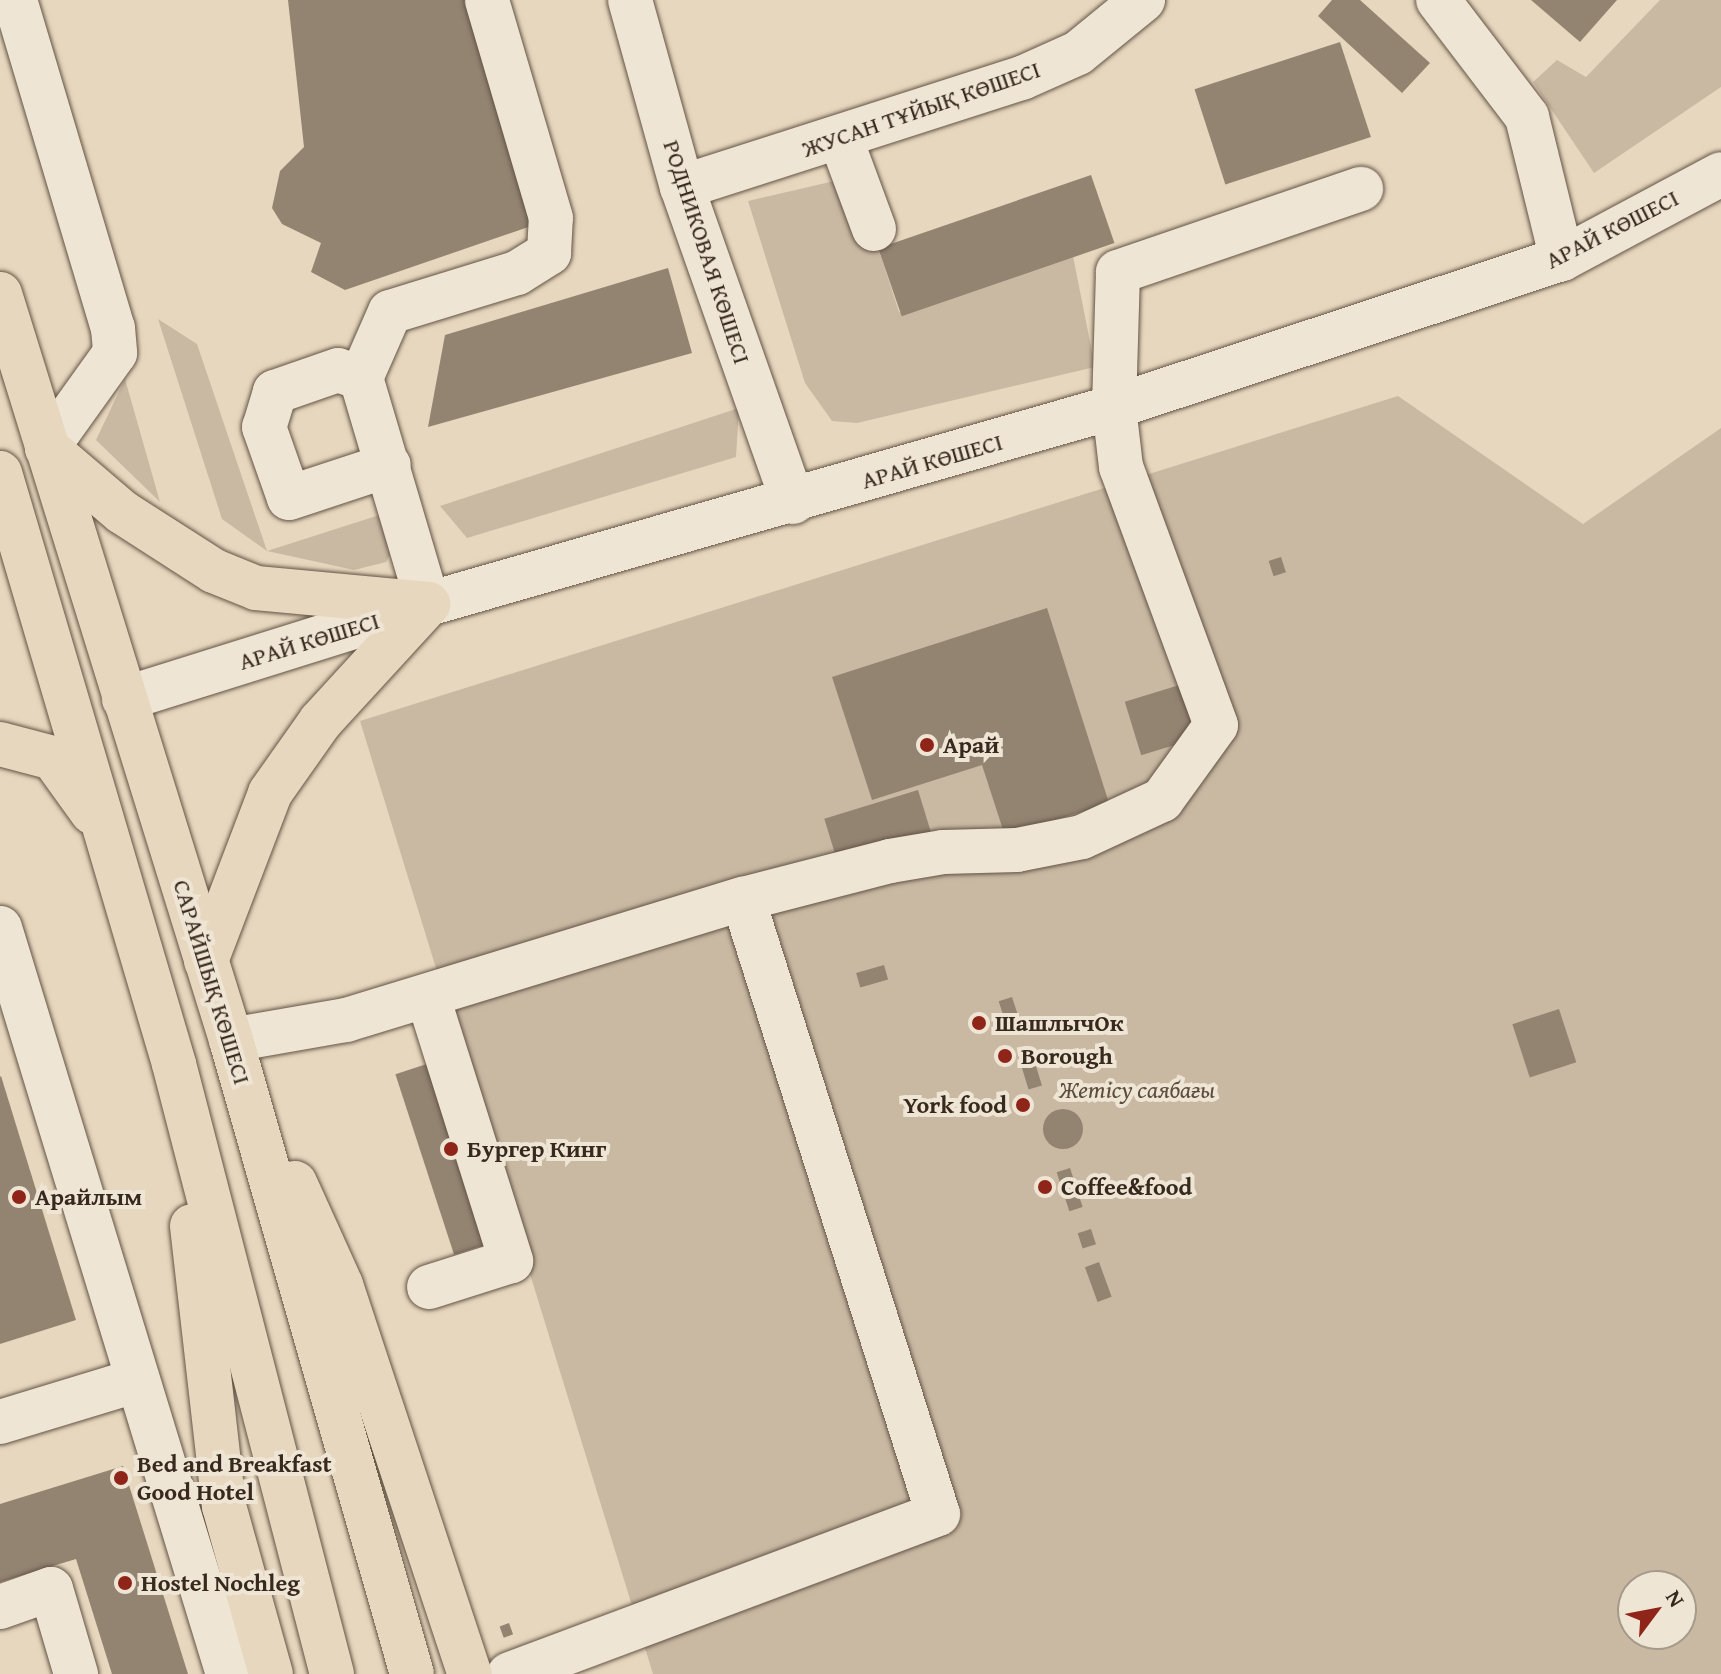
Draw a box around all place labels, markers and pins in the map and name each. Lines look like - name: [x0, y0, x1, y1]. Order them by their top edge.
- place label: Арай: [943, 731, 999, 759]
- marker: Арай: [918, 736, 936, 754]
- place label: ШашлычОк: [995, 1009, 1123, 1037]
- marker: ШашлычОк: [970, 1014, 988, 1032]
- place label: Borough: [1021, 1042, 1113, 1070]
- marker: Borough: [996, 1047, 1014, 1065]
- place label: York food: [903, 1091, 1007, 1119]
- marker: York food: [1014, 1096, 1032, 1114]
- place label: Бургер Кинг: [467, 1135, 606, 1163]
- marker: Бургер Кинг: [442, 1140, 460, 1158]
- place label: Coffee&food: [1061, 1173, 1192, 1201]
- marker: Coffee&food: [1036, 1178, 1054, 1196]
- place label: Арайлым: [35, 1183, 142, 1211]
- marker: Арайлым: [10, 1188, 28, 1206]
- place label: Bed and Breakfast Good Hotel: [137, 1450, 332, 1506]
- marker: Bed and Breakfast Good Hotel: [112, 1469, 130, 1487]
- place label: Hostel Nochleg: [141, 1569, 300, 1597]
- marker: Hostel Nochleg: [116, 1574, 134, 1592]

